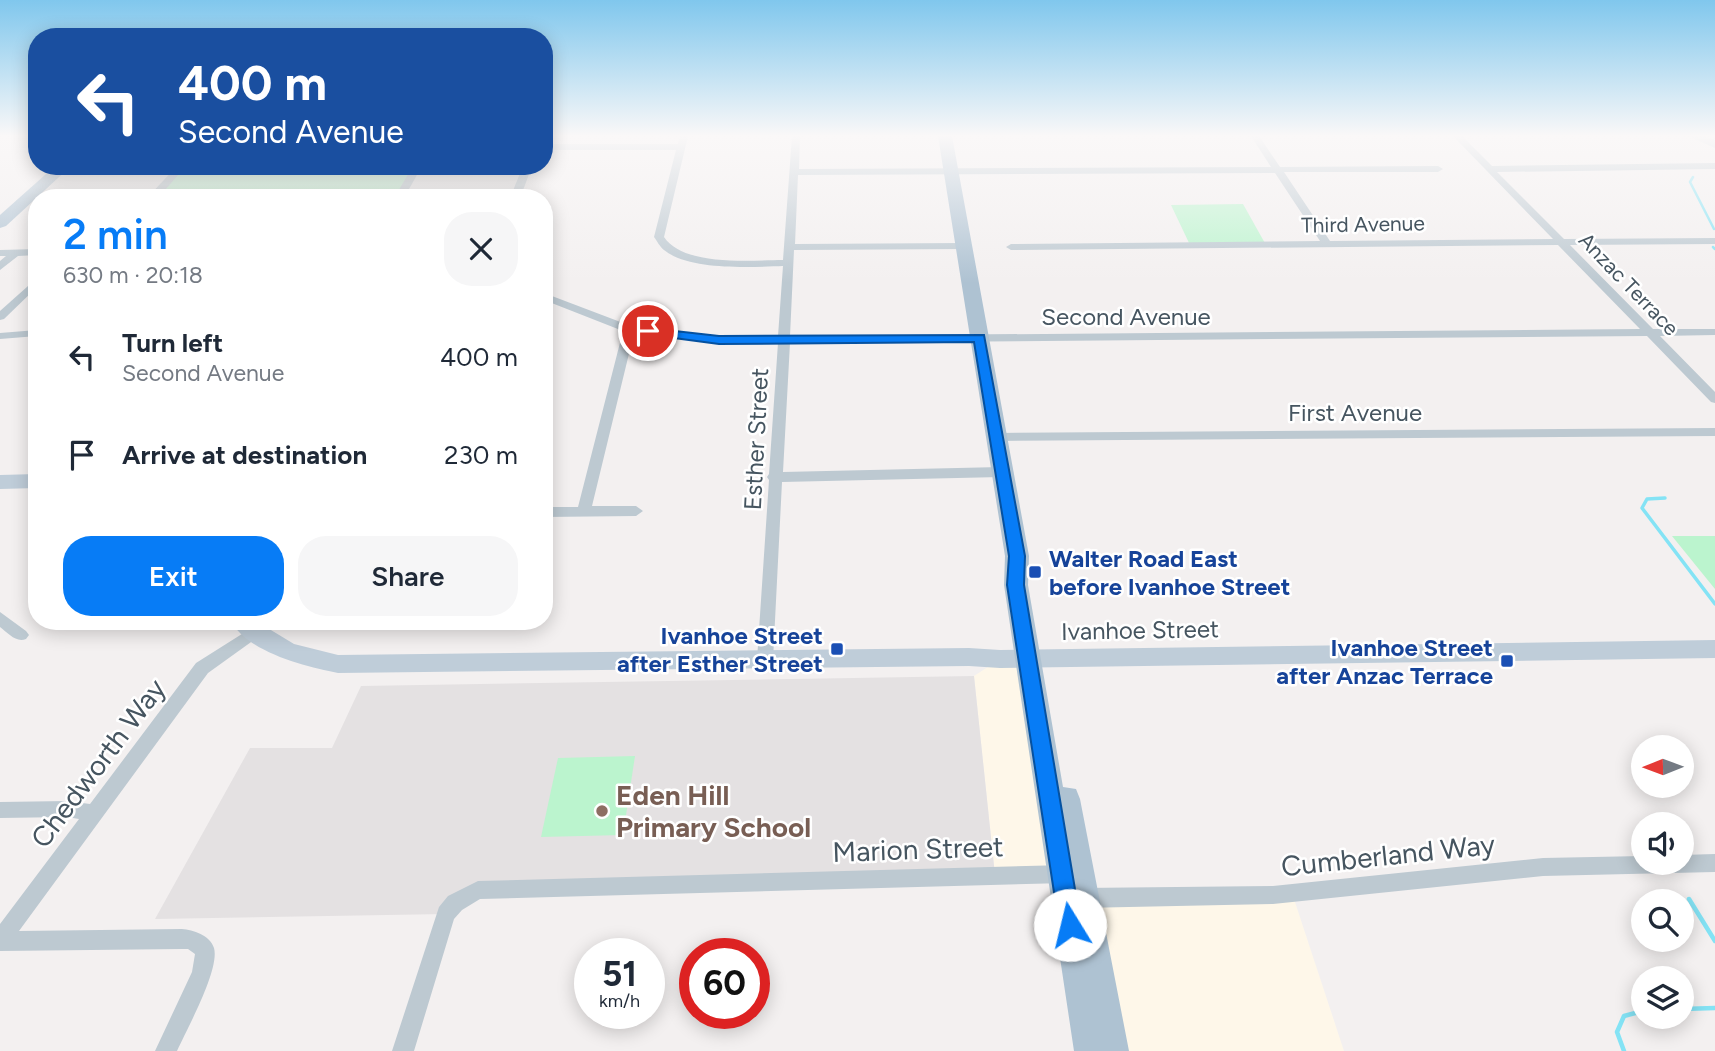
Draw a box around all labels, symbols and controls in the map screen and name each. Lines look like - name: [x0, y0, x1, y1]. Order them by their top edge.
- text: 400 m: [178, 53, 327, 112]
- icon: left: [63, 56, 154, 147]
- text: Second Avenue: [178, 113, 404, 151]
- text: 2 min: [63, 209, 168, 260]
- street label: Third Avenue: [1301, 210, 1425, 238]
- button: close: [444, 212, 518, 286]
- street label: Anzac Terrace: [1574, 227, 1684, 341]
- text: 630 m · 20:18: [63, 261, 203, 289]
- pin: [618, 301, 678, 361]
- street label: Second Avenue: [1041, 302, 1211, 331]
- icon: arrive: [629, 312, 667, 350]
- text: Turn left: [122, 327, 223, 359]
- icon: left: [63, 338, 101, 376]
- text: 400 m: [440, 341, 518, 373]
- text: Second Avenue: [122, 359, 284, 387]
- street label: Esther Street: [738, 367, 774, 511]
- street label: First Avenue: [1288, 398, 1422, 427]
- icon: arrive: [63, 436, 101, 474]
- text: Arrive at destination: [122, 439, 367, 471]
- text: 230 m: [444, 439, 518, 471]
- button: Exit: [63, 536, 284, 616]
- button: Share: [298, 536, 518, 616]
- place label: Walter Road East before Ivanhoe Street: [1049, 544, 1290, 601]
- marker: Walter Road East before Ivanhoe Street: [1027, 564, 1043, 580]
- street label: Ivanhoe Street: [1061, 614, 1219, 646]
- place label: Ivanhoe Street after Esther Street: [617, 621, 823, 678]
- place label: Ivanhoe Street after Anzac Terrace: [1276, 633, 1493, 690]
- marker: Ivanhoe Street after Esther Street: [829, 641, 845, 657]
- marker: Ivanhoe Street after Anzac Terrace: [1499, 653, 1515, 669]
- street label: Chedworth Way: [23, 672, 173, 854]
- north arrow: [1631, 735, 1694, 798]
- map controls: [1631, 735, 1694, 1029]
- place label: Eden Hill Primary School: [616, 778, 811, 844]
- marker: Eden Hill Primary School: [594, 803, 610, 819]
- button: sound: [1631, 812, 1694, 875]
- street label: Cumberland Way: [1279, 827, 1497, 883]
- street label: Marion Street: [832, 829, 1004, 869]
- position arrow: [1033, 888, 1107, 962]
- button: search: [1631, 889, 1694, 952]
- speed limit sign: 60: [679, 938, 770, 1029]
- text: 51: [602, 953, 637, 995]
- button: layers: [1631, 966, 1694, 1029]
- text: km/h: [599, 990, 640, 1012]

